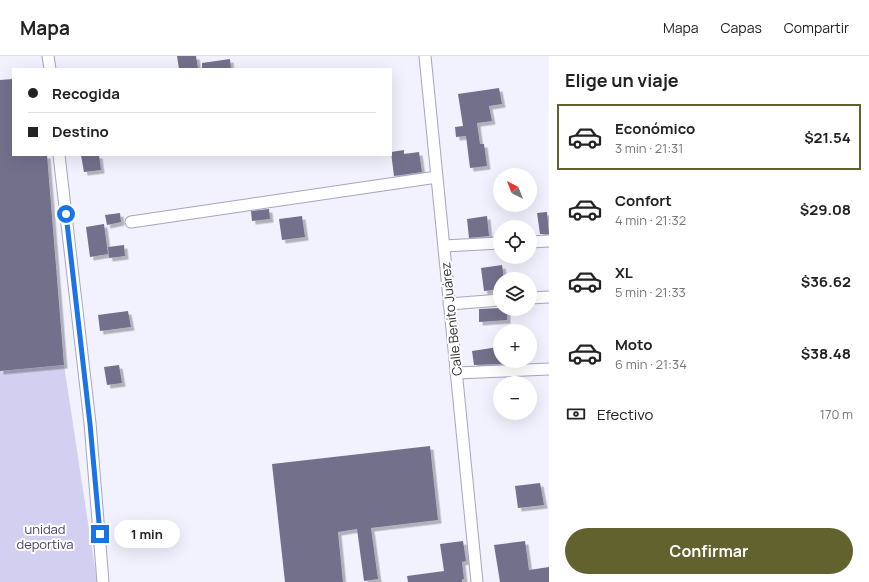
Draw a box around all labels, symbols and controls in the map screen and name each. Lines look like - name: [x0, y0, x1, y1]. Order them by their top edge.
- text: Mapa: [20, 15, 70, 41]
- text: Mapa: [663, 18, 699, 37]
- text: Capas: [721, 18, 762, 37]
- text: Compartir: [784, 18, 849, 37]
- text: Elige un viaje: [565, 68, 679, 92]
- text: Recogida: [52, 83, 120, 104]
- text: Económico: [615, 118, 695, 139]
- icon: car: [567, 119, 603, 155]
- text: Destino: [52, 121, 109, 142]
- text: $21.54: [804, 127, 851, 148]
- text: 3 min · 21:31: [615, 139, 683, 157]
- north arrow: [493, 168, 537, 212]
- map controls: [493, 168, 537, 420]
- text: Confort: [615, 190, 672, 211]
- icon: car: [567, 191, 603, 227]
- text: $29.08: [800, 199, 851, 220]
- route start: [57, 205, 75, 223]
- text: 4 min · 21:32: [615, 211, 686, 229]
- button: locate: [493, 220, 537, 264]
- street label: Calle Benito Juárez: [436, 261, 466, 377]
- text: XL: [615, 262, 633, 283]
- icon: car: [567, 263, 603, 299]
- text: $36.62: [801, 271, 851, 292]
- button: layers: [493, 272, 537, 316]
- text: 5 min · 21:33: [615, 283, 686, 301]
- button: +: [493, 324, 537, 368]
- text: Moto: [615, 334, 652, 355]
- icon: car: [567, 335, 603, 371]
- text: $38.48: [801, 343, 851, 364]
- text: 6 min · 21:34: [615, 355, 687, 373]
- button: −: [493, 376, 537, 420]
- icon: cash: [565, 403, 587, 425]
- text: Efectivo: [597, 404, 653, 425]
- text: 170 m: [820, 405, 853, 423]
- park label: unidad deportiva: [17, 520, 73, 553]
- callout: 1 min: [114, 520, 180, 548]
- route end: [91, 525, 109, 543]
- text: 1 min: [131, 525, 163, 543]
- button: Confirmar: [565, 528, 853, 574]

